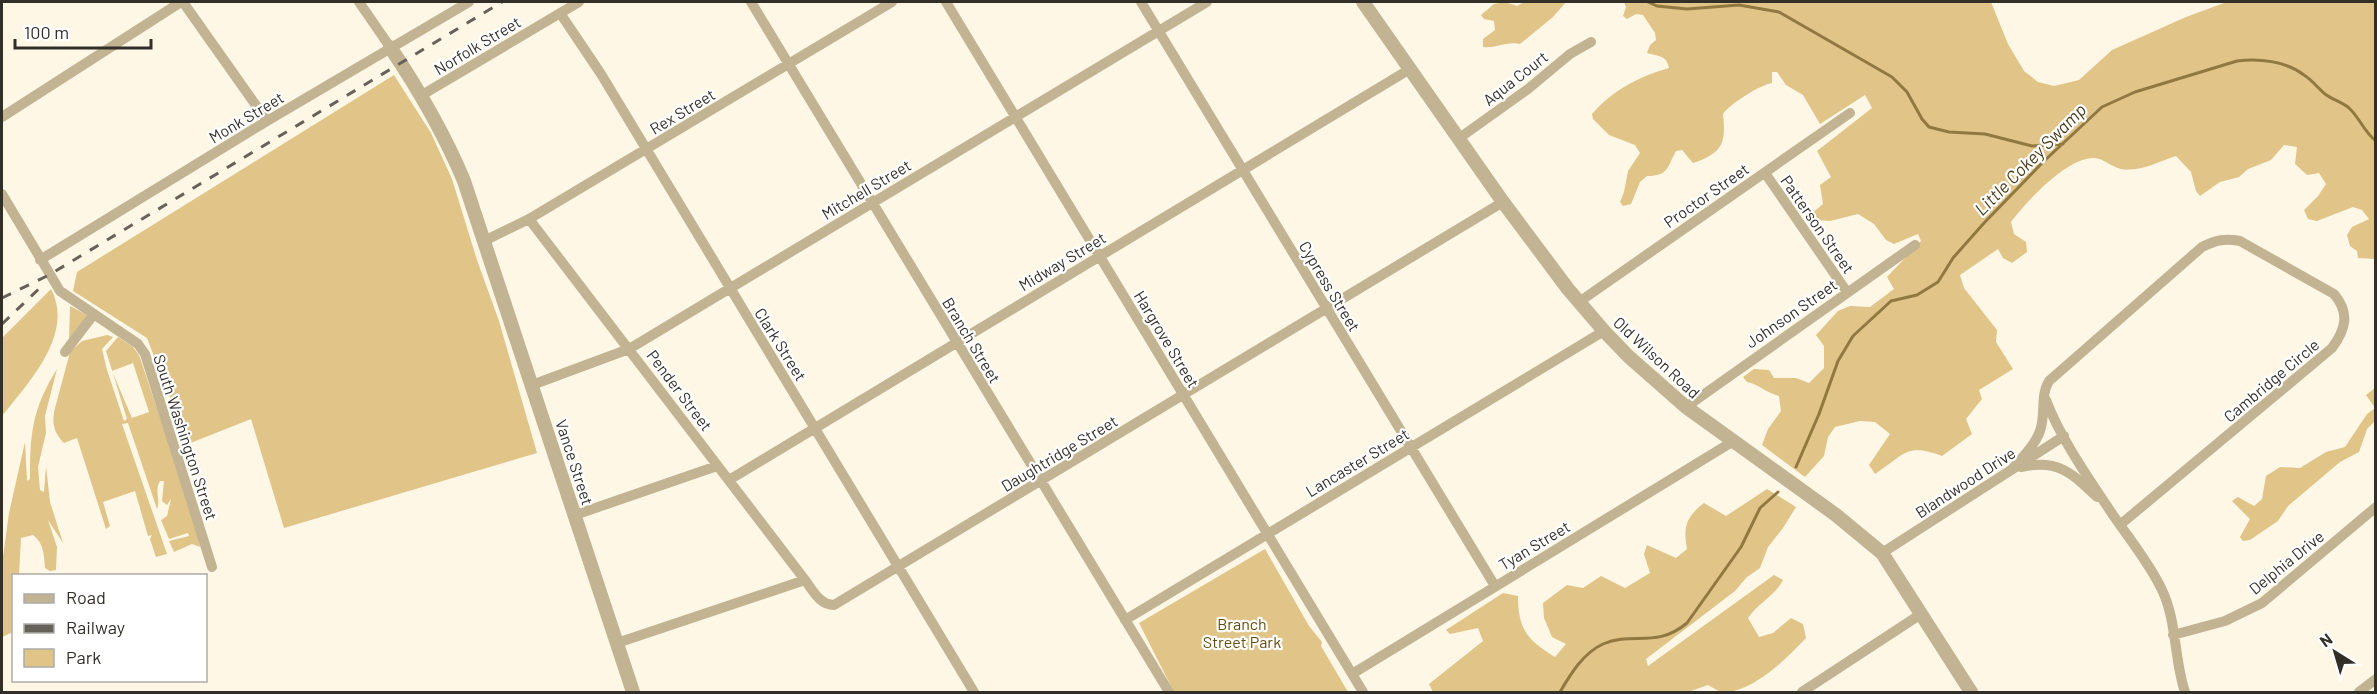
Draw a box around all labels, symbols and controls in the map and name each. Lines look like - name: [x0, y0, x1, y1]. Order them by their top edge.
- scale bar: [15, 12, 152, 50]
- street label: Norfolk Street: [430, 12, 524, 78]
- text: 100 m: [24, 21, 69, 43]
- street label: Aqua Court: [1479, 47, 1551, 109]
- street label: Rex Street: [646, 84, 718, 138]
- street label: Monk Street: [205, 87, 287, 147]
- water label: Little Cokey Swamp: [1970, 99, 2090, 219]
- street label: Mitchell Street: [818, 155, 914, 223]
- street label: Proctor Street: [1660, 159, 1752, 231]
- street label: Patterson Street: [1777, 171, 1859, 277]
- street label: Midway Street: [1015, 228, 1109, 294]
- street label: Cypress Street: [1296, 237, 1364, 335]
- street label: Johnson Street: [1742, 274, 1840, 352]
- street label: Hargrove Street: [1131, 287, 1203, 391]
- street label: Branch Street: [939, 294, 1005, 386]
- street label: Clark Street: [751, 304, 811, 384]
- street label: Old Wilson Road: [1610, 312, 1704, 402]
- street label: Cambridge Circle: [2219, 335, 2323, 425]
- street label: Pender Street: [643, 346, 717, 434]
- street label: South Washington Street: [150, 352, 222, 522]
- street label: Daughtridge Street: [997, 411, 1121, 495]
- street label: Vance Street: [552, 417, 598, 507]
- street label: Lancaster Street: [1302, 424, 1412, 500]
- street label: Blandwood Drive: [1911, 443, 2019, 521]
- street label: Tyan Street: [1495, 516, 1573, 574]
- street label: Delphia Drive: [2245, 526, 2327, 598]
- legend: [12, 574, 207, 682]
- text: Road: [66, 586, 106, 608]
- park label: Branch Street Park: [1203, 614, 1281, 651]
- text: Railway: [66, 616, 125, 638]
- north arrow: [2305, 622, 2365, 682]
- text: N: [2316, 629, 2336, 650]
- text: Park: [66, 646, 101, 668]

